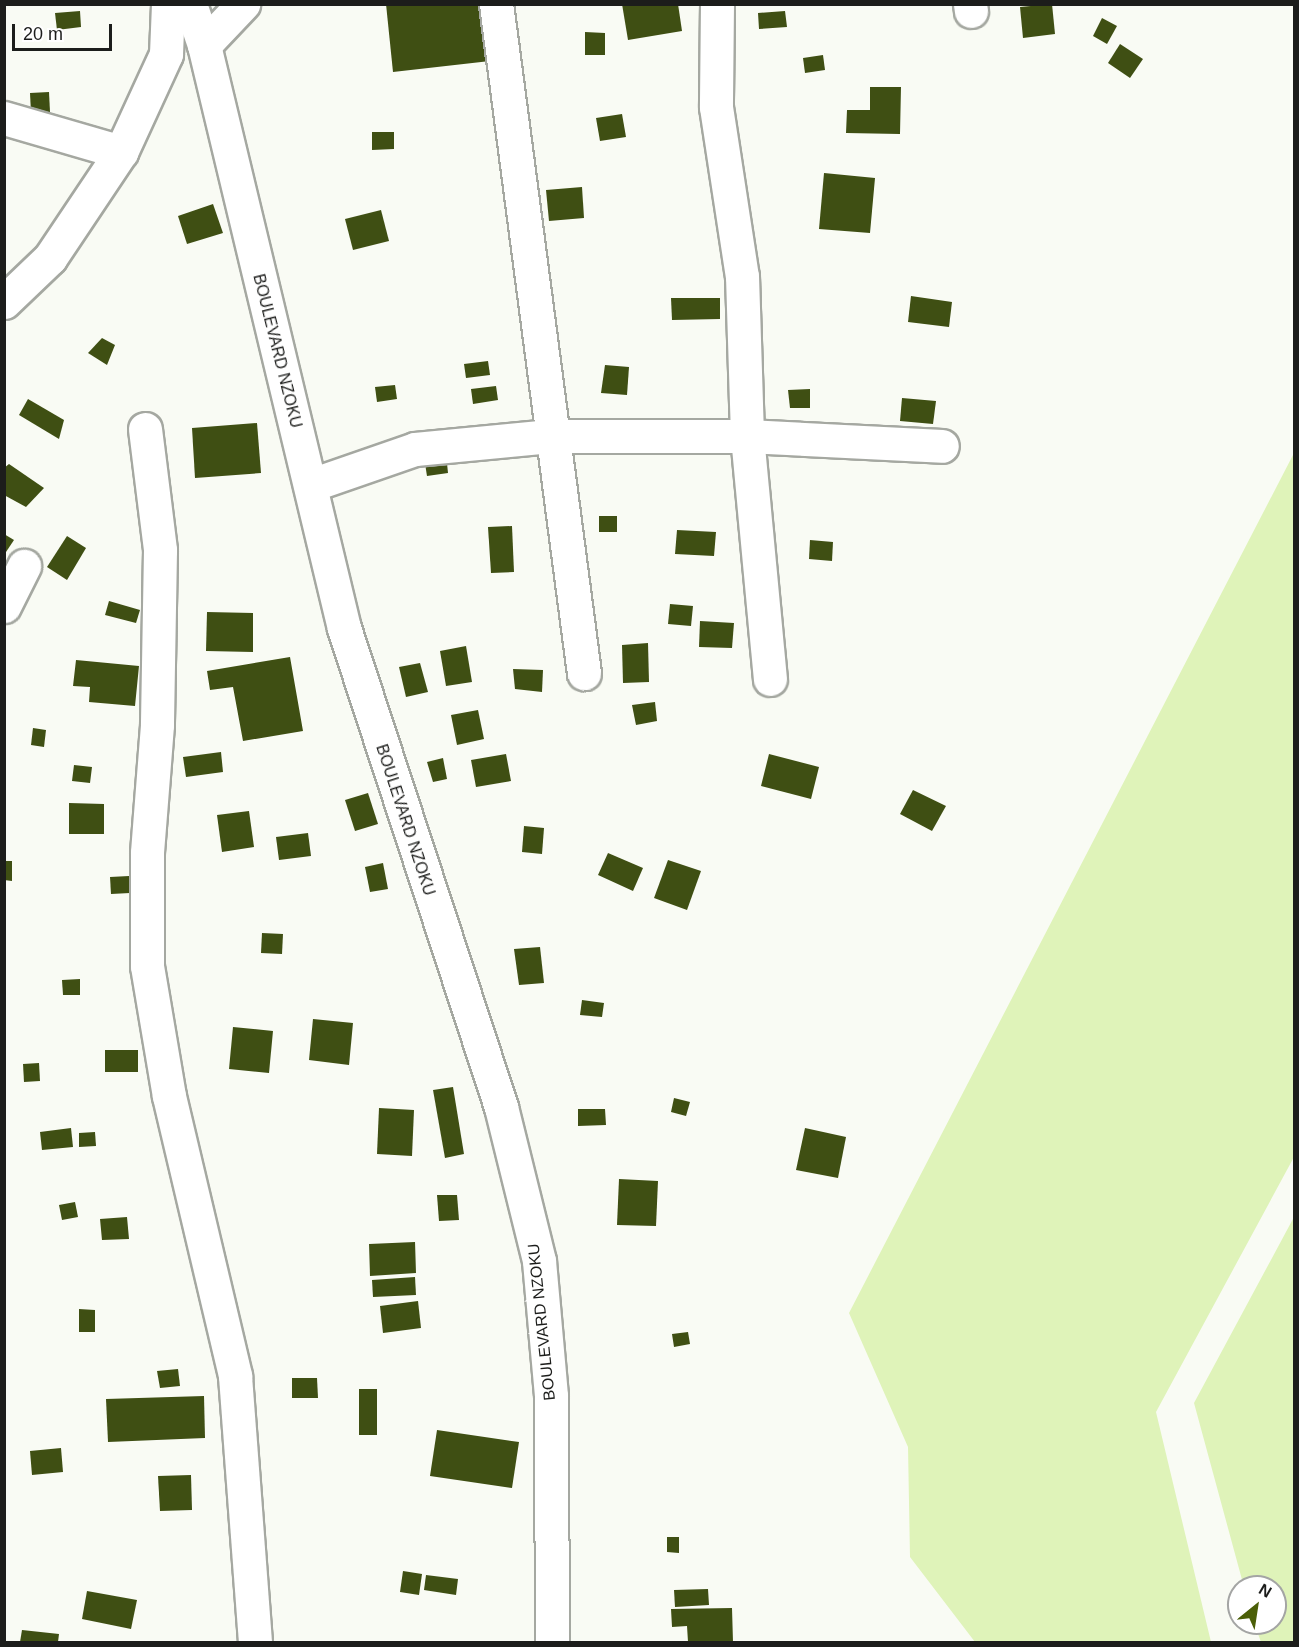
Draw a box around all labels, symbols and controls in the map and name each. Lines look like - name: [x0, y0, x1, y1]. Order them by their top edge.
- scale bar: [15, 12, 116, 50]
- text: 20 m: [23, 24, 63, 44]
- street label: BOULEVARD NZOKU: [249, 272, 305, 430]
- street label: BOULEVARD NZOKU: [371, 742, 439, 898]
- street label: BOULEVARD NZOKU: [524, 1242, 560, 1402]
- north arrow: [1227, 1575, 1287, 1635]
- text: N: [1256, 1580, 1275, 1601]

